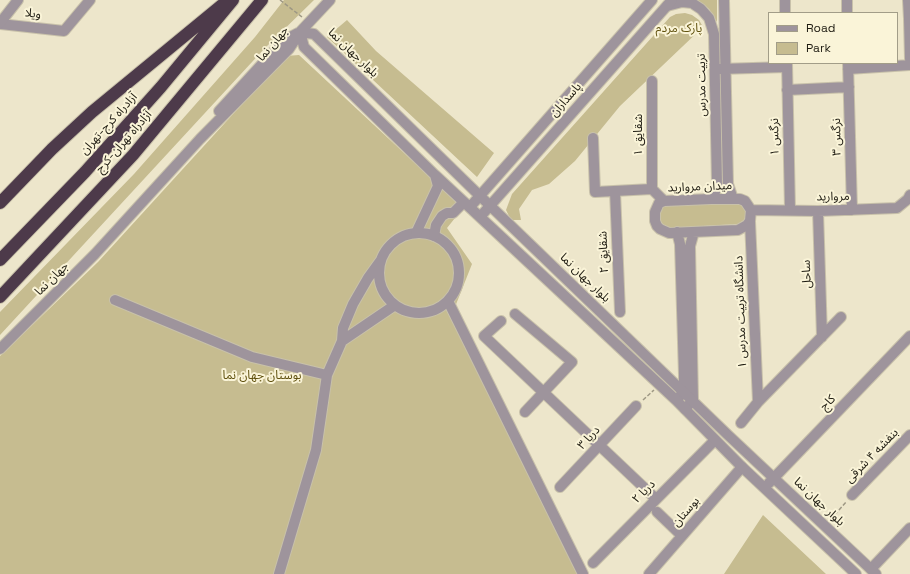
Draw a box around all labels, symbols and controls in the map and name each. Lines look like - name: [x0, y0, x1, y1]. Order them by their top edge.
- street label: ویلا: [24, 6, 42, 22]
- legend: [768, 12, 898, 64]
- text: Road: [806, 20, 835, 36]
- park label: پارک مردم: [656, 22, 702, 36]
- street label: جهان نما: [254, 23, 292, 65]
- street label: بلوار جهان نما: [325, 25, 381, 81]
- text: Park: [806, 40, 831, 56]
- street label: تربیت مدرس: [694, 53, 710, 117]
- street label: پاسداران: [547, 80, 585, 120]
- street label: آزادراه کرج-تهران: [77, 90, 141, 158]
- street label: آزادراه تهران-کرج: [93, 108, 155, 176]
- street label: شقایق ۱: [632, 114, 646, 156]
- street label: نرگس ۱: [767, 118, 783, 156]
- street label: نرگس ۳: [829, 118, 845, 156]
- street label: میدان مروارید: [667, 179, 733, 195]
- street label: مروارید: [816, 190, 850, 204]
- street label: شقایق ۲: [596, 231, 612, 273]
- street label: بلوار جهان نما: [557, 250, 613, 306]
- street label: ۱ دانشگاه تربیت مدرس: [732, 255, 750, 369]
- street label: جهان نما: [32, 259, 72, 299]
- street label: ساحل: [799, 259, 815, 289]
- park label: بوستان جهان نما: [222, 369, 302, 383]
- street label: کاج: [817, 392, 839, 414]
- street label: دریا ۳: [575, 423, 603, 453]
- street label: بنفشه ۴ شرقی: [842, 426, 902, 486]
- street label: بلوار جهان نما: [791, 475, 847, 529]
- street label: دریا ۲: [629, 477, 659, 507]
- street label: بوستان: [669, 494, 703, 530]

